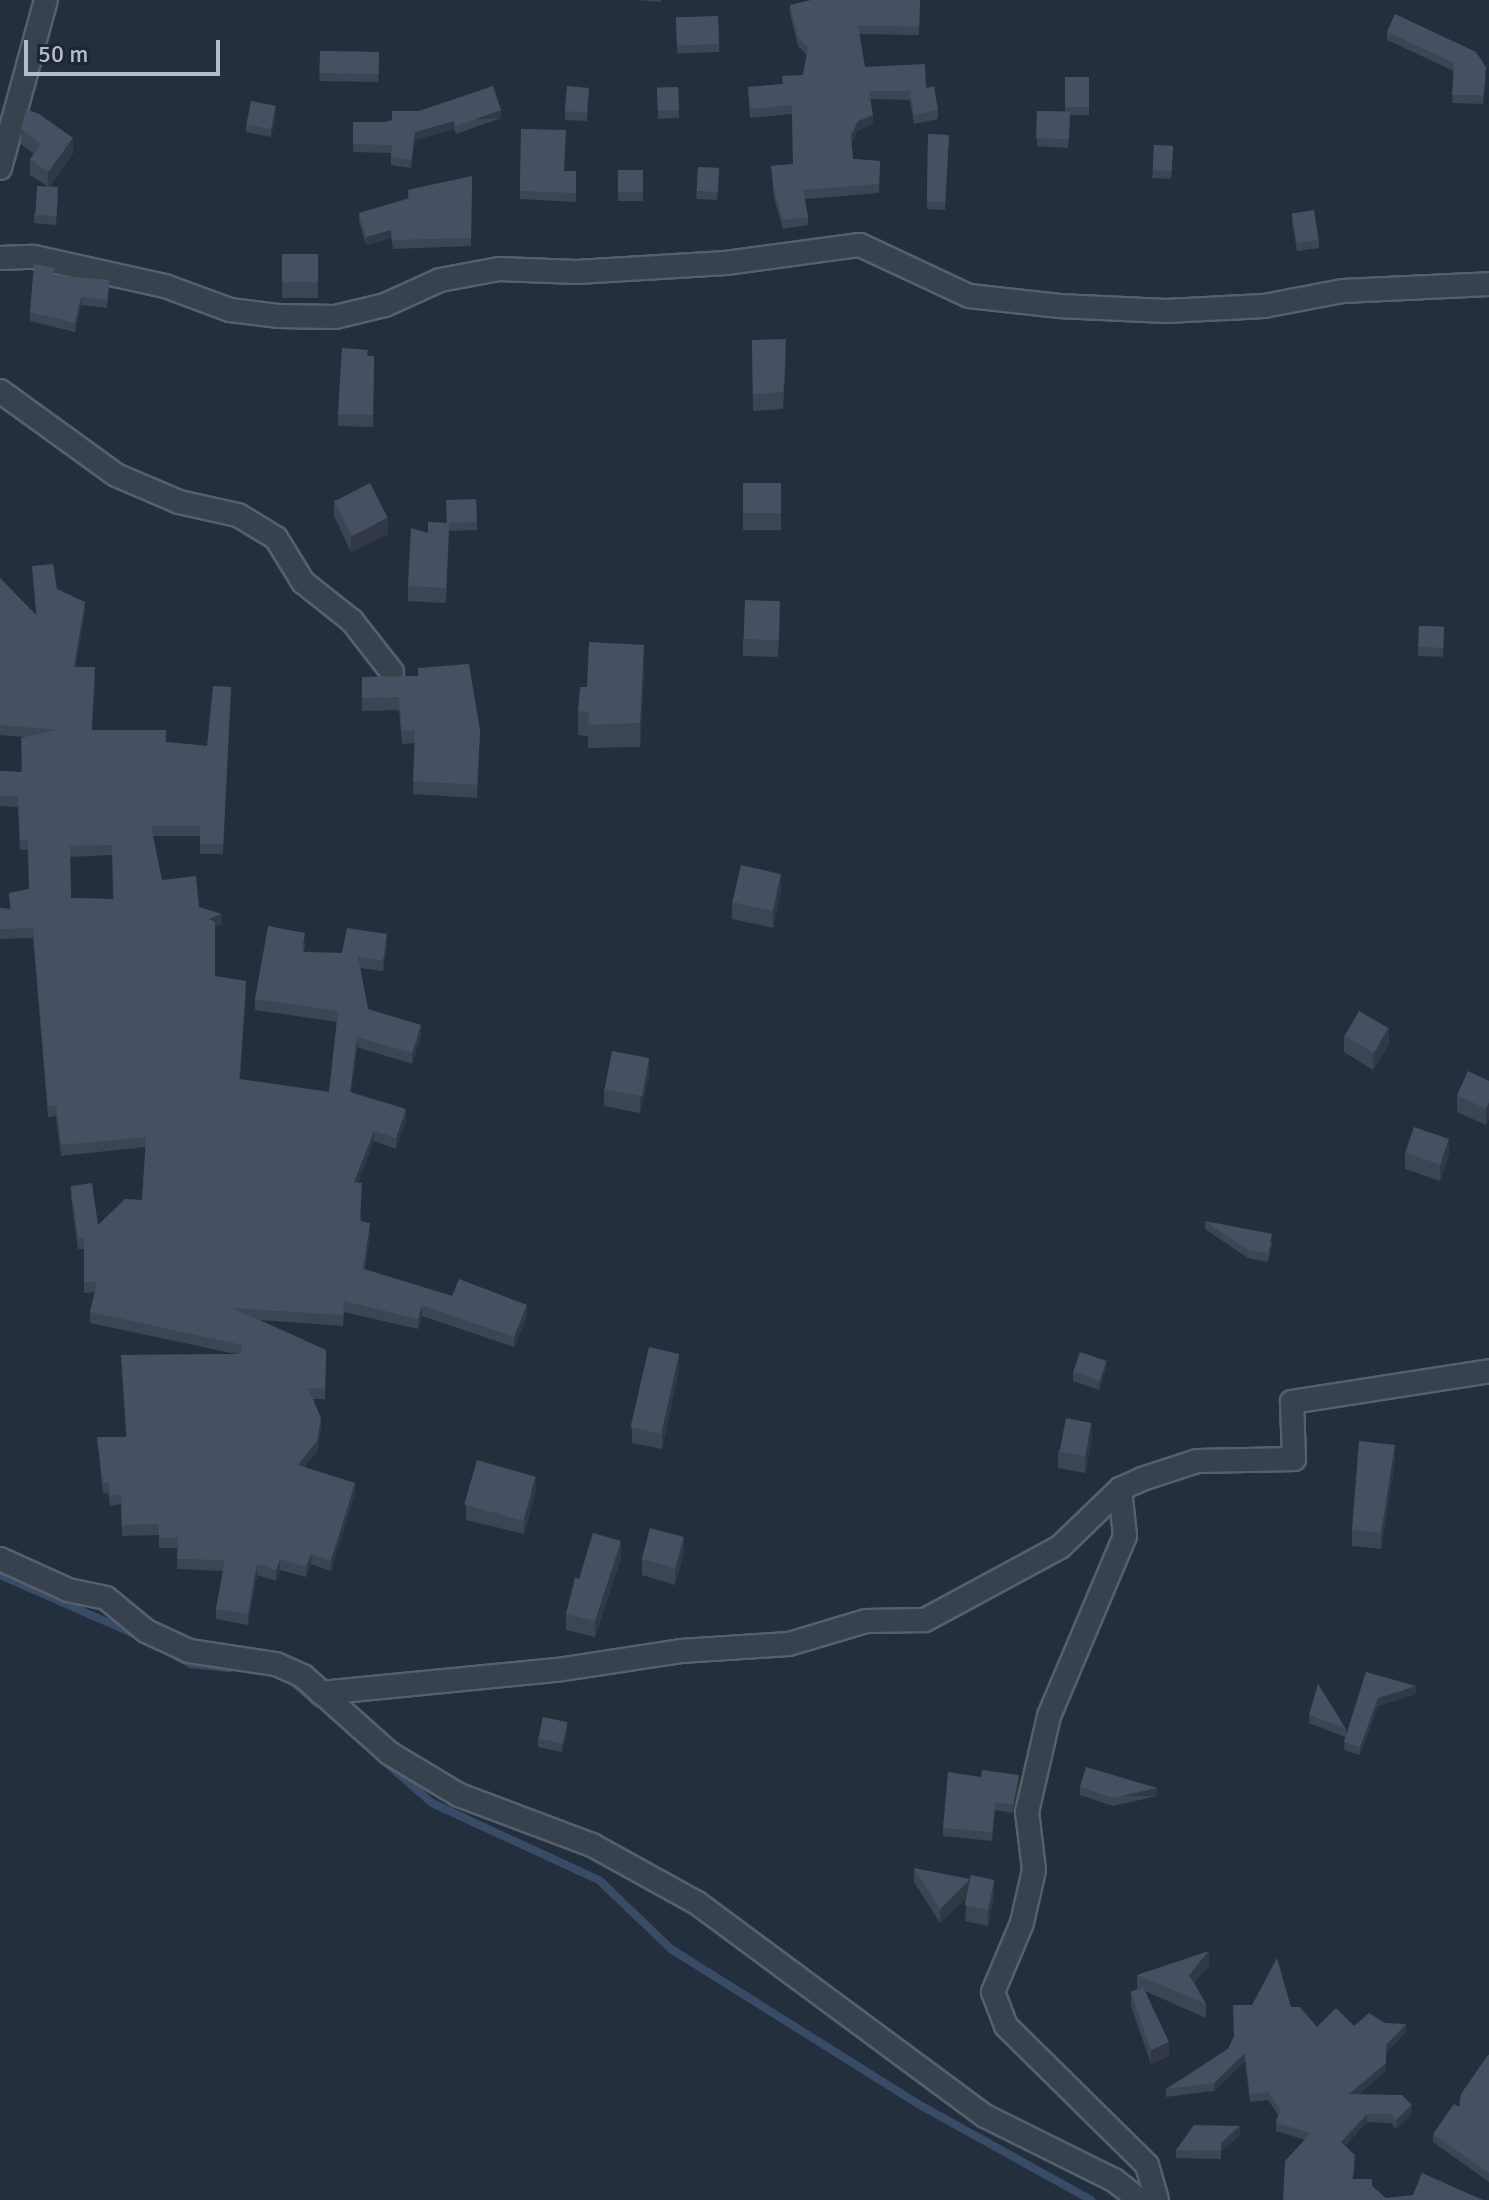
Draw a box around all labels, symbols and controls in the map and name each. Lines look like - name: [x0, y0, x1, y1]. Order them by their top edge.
- scale bar: [28, 24, 224, 74]
- text: 50 m: [38, 39, 88, 69]

